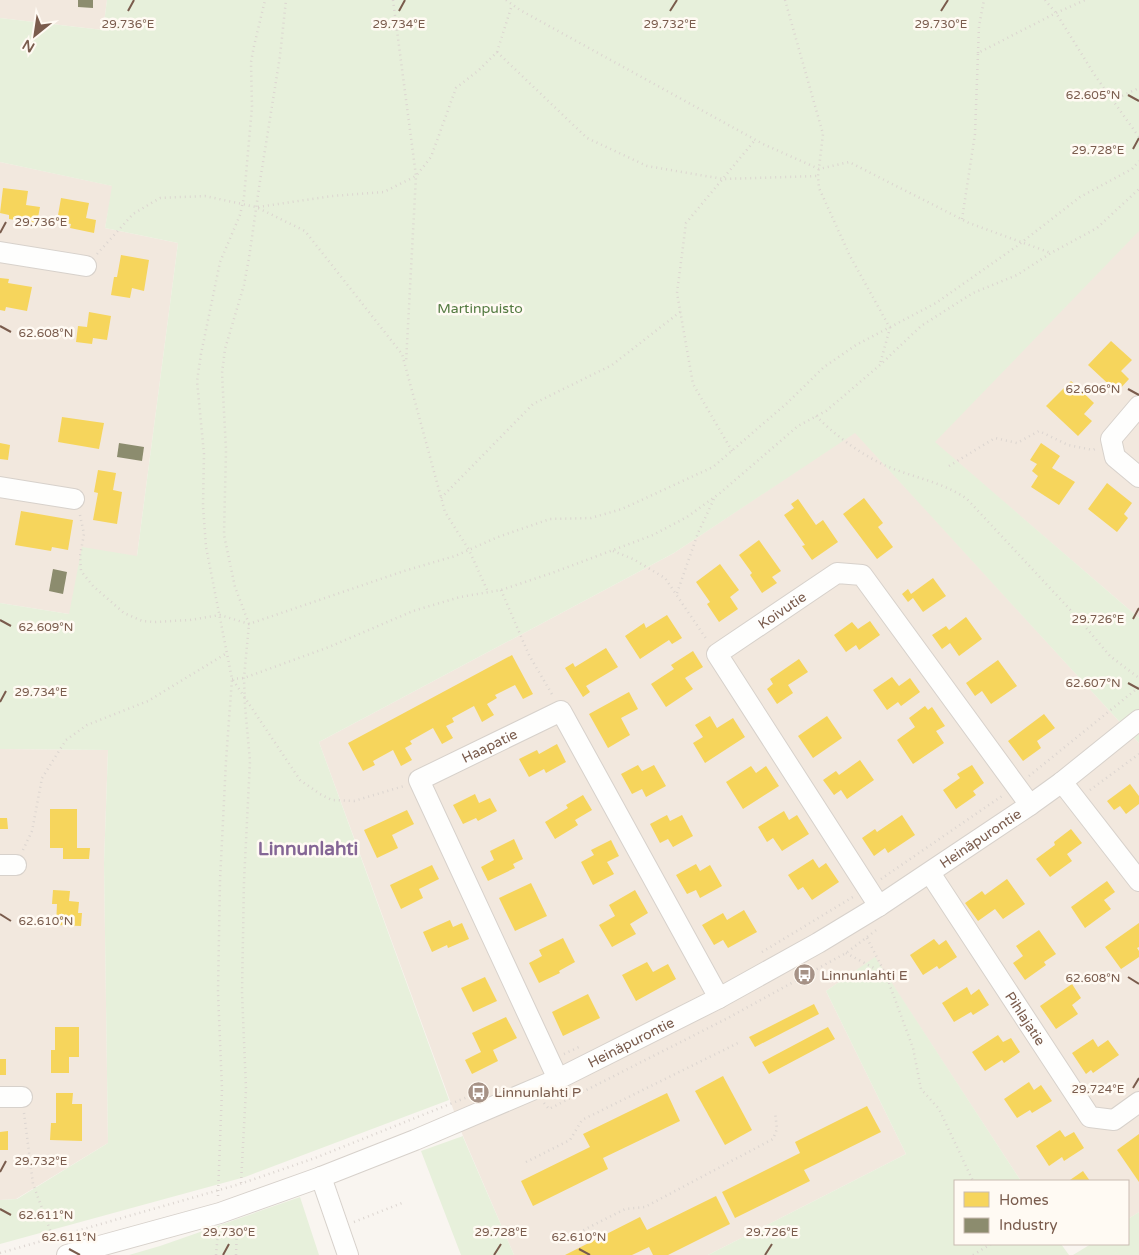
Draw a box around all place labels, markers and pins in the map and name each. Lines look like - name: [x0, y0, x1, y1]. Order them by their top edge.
- bus stop icon: Linnunlahti E: [793, 963, 817, 987]
- place label: Linnunlahti E: [821, 967, 908, 984]
- bus stop icon: Linnunlahti P: [466, 1080, 490, 1104]
- place label: Linnunlahti P: [494, 1084, 581, 1101]

